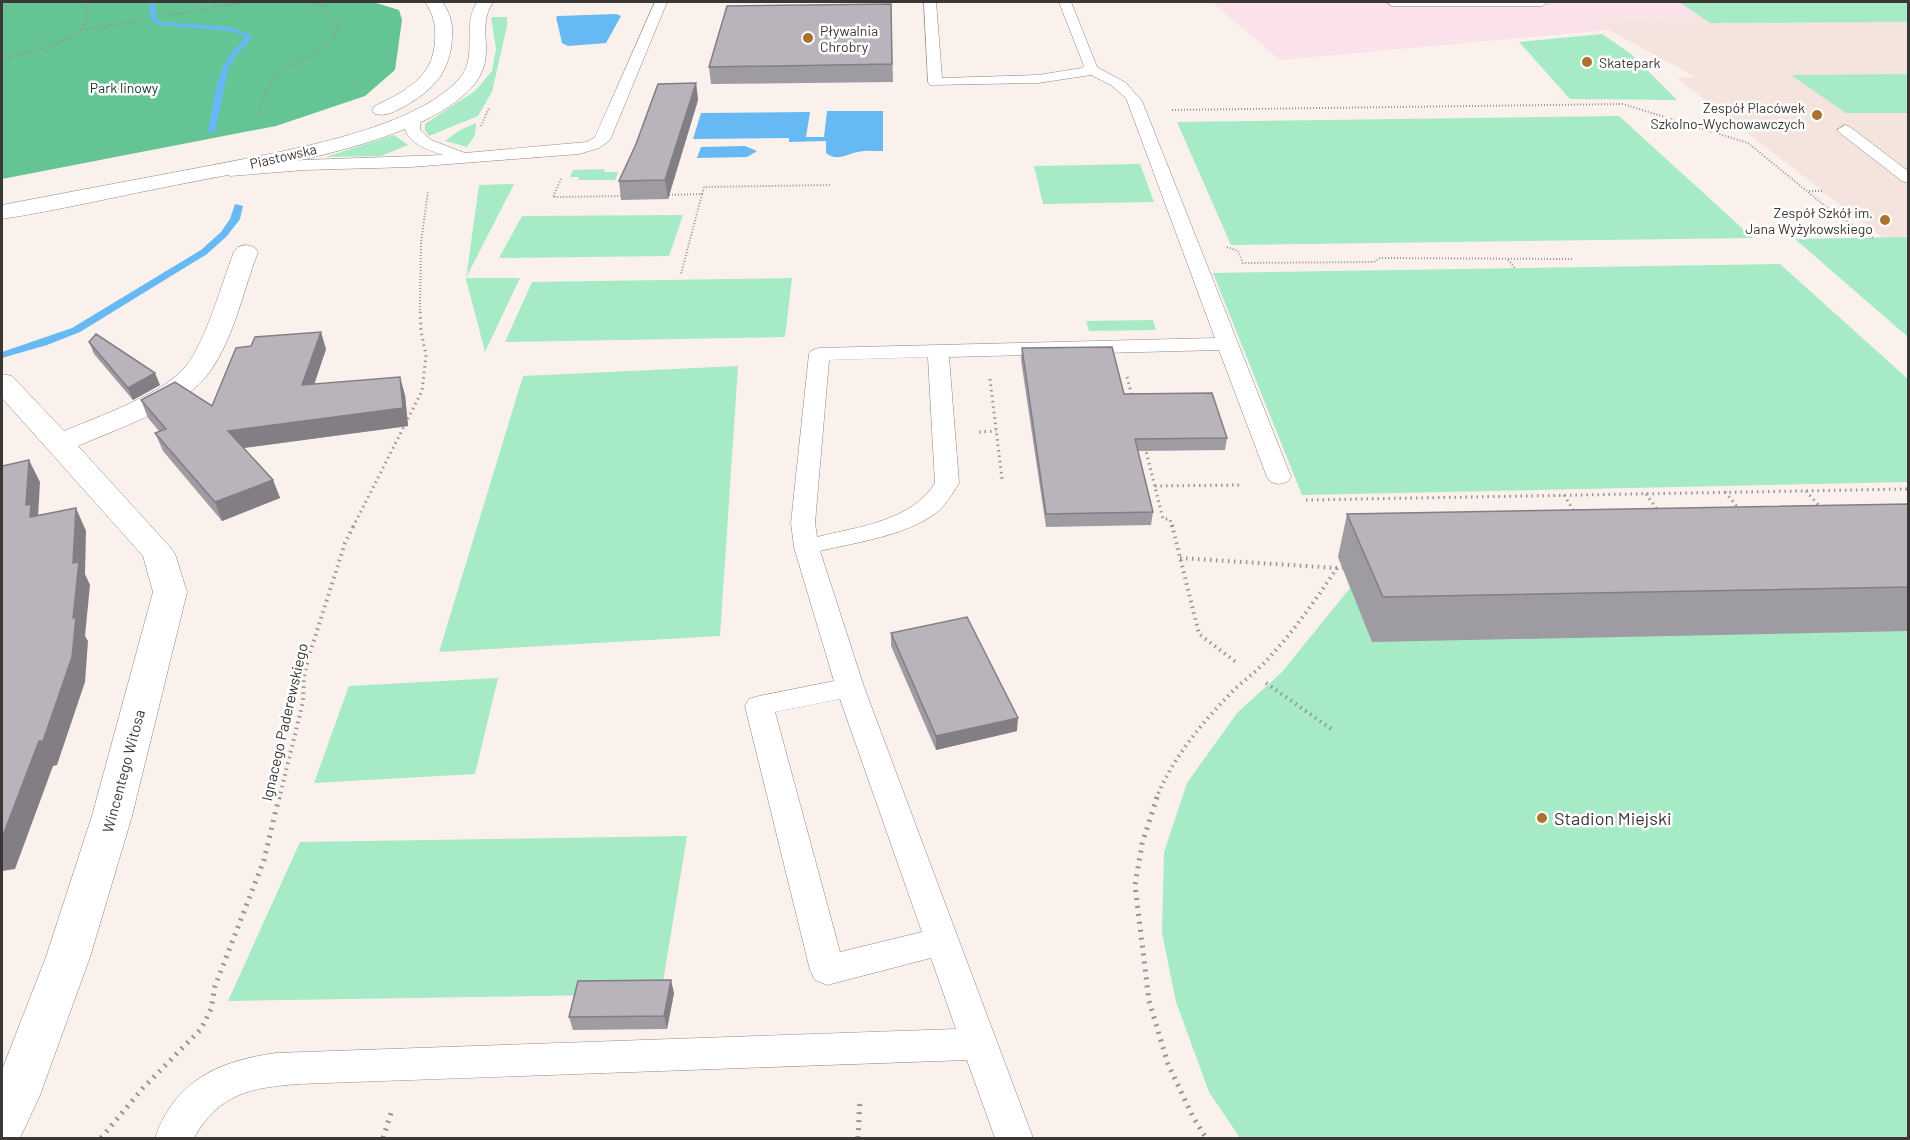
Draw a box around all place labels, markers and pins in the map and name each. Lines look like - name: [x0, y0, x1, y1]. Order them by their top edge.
- place label: Pływalnia Chrobry: [820, 22, 878, 55]
- marker: Pływalnia Chrobry: [801, 31, 815, 45]
- place label: Skatepark: [1599, 54, 1661, 71]
- marker: Skatepark: [1580, 55, 1594, 69]
- place label: Zespół Placówek Szkolno-Wychowawczych: [1650, 99, 1805, 132]
- marker: Zespół Placówek Szkolno-Wychowawczych: [1810, 108, 1824, 122]
- place label: Zespół Szkół im. Jana Wyżykowskiego: [1745, 204, 1873, 237]
- marker: Zespół Szkół im. Jana Wyżykowskiego: [1878, 213, 1892, 227]
- place label: Stadion Miejski: [1554, 807, 1672, 829]
- marker: Stadion Miejski: [1535, 811, 1549, 825]

